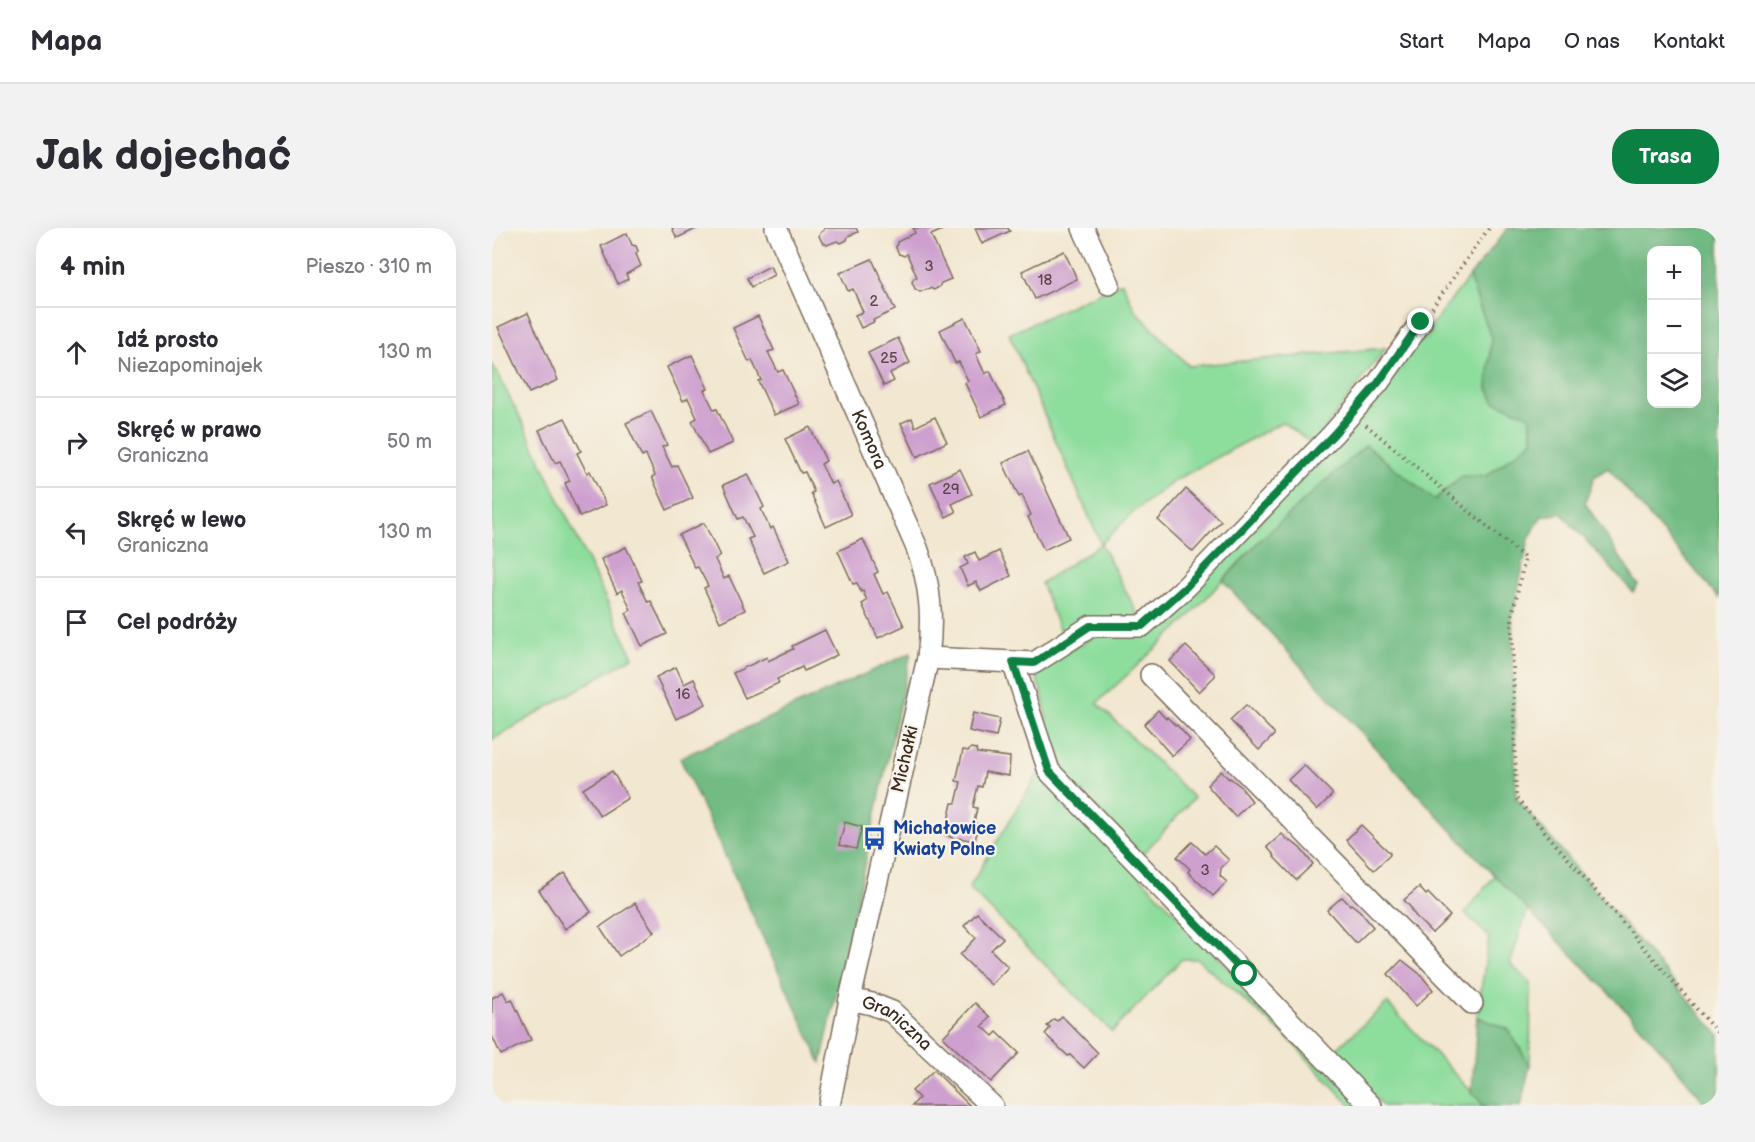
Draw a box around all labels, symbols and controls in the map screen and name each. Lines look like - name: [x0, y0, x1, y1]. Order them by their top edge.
- text: Mapa: [30, 25, 102, 58]
- text: Start: [1399, 29, 1444, 54]
- text: Mapa: [1477, 29, 1531, 54]
- text: O nas: [1564, 29, 1620, 54]
- text: Kontakt: [1653, 29, 1725, 54]
- button: Trasa: [1612, 129, 1719, 184]
- text: Jak dojechać: [36, 131, 291, 182]
- map controls: [1647, 246, 1701, 408]
- button: +: [1647, 246, 1701, 300]
- text: 4 min: [60, 252, 125, 283]
- text: Pieszo · 310 m: [306, 255, 432, 279]
- house number: 3: [924, 257, 934, 276]
- house number: 18: [1038, 271, 1053, 290]
- house number: 2: [870, 292, 879, 311]
- button: −: [1647, 300, 1701, 354]
- route end: [1407, 308, 1433, 334]
- text: Idź prosto: [117, 327, 219, 354]
- icon: ahead: [60, 336, 93, 369]
- text: 130 m: [378, 340, 432, 364]
- house number: 25: [880, 349, 898, 368]
- text: Niezapominajek: [117, 354, 262, 378]
- button: layers: [1647, 354, 1701, 408]
- street label: Komora: [847, 406, 891, 473]
- text: Skręć w prawo: [117, 417, 262, 444]
- icon: right: [60, 426, 93, 459]
- text: 50 m: [387, 430, 432, 454]
- text: Graniczna: [117, 444, 209, 468]
- house number: 29: [942, 480, 960, 499]
- text: Skręć w lewo: [117, 507, 246, 534]
- icon: left: [60, 516, 93, 549]
- text: 130 m: [378, 520, 432, 544]
- text: Graniczna: [117, 534, 209, 558]
- icon: arrive: [60, 606, 93, 639]
- text: Cel podróży: [117, 609, 237, 636]
- house number: 16: [676, 685, 690, 704]
- street label: Michałki: [887, 723, 923, 795]
- place label: Michałowice Kwiaty Polne: [893, 818, 996, 860]
- bus stop icon: Michałowice Kwiaty Polne: [862, 825, 888, 851]
- house number: 3: [1200, 861, 1210, 880]
- route start: [1231, 960, 1257, 986]
- street label: Graniczna: [860, 992, 937, 1055]

